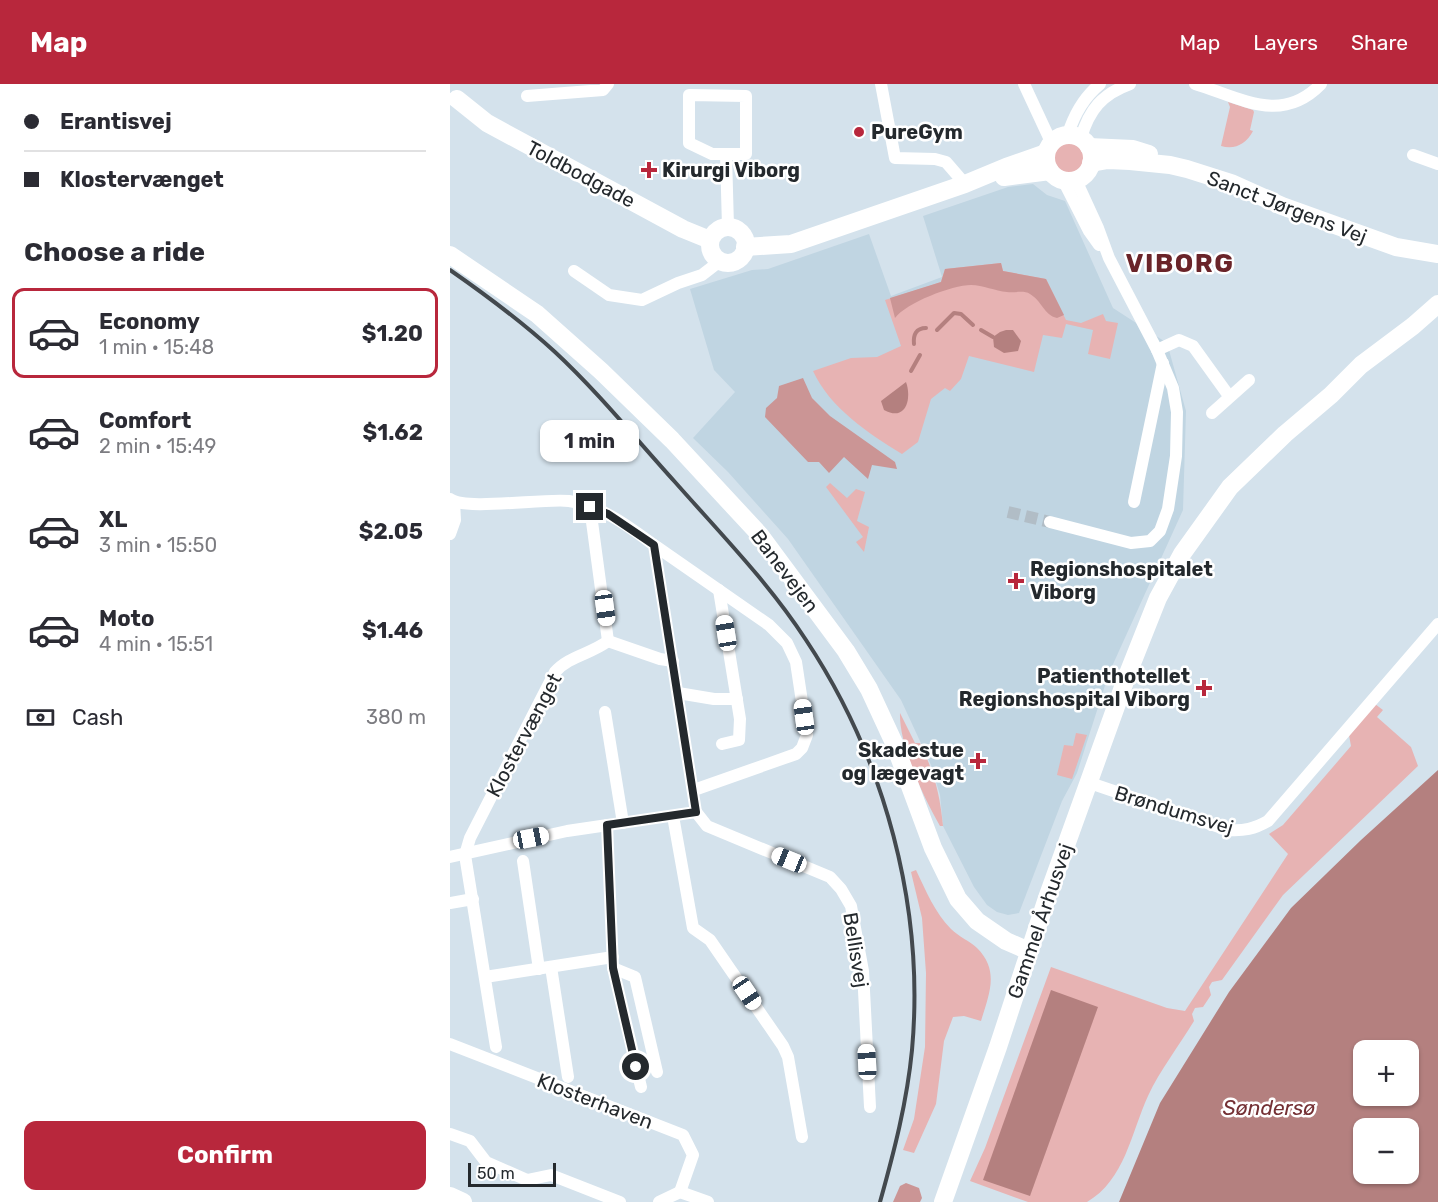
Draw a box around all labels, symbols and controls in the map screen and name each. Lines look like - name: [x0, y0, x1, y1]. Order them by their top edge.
- text: Map: [30, 26, 87, 59]
- text: Map: [1179, 30, 1220, 55]
- text: Layers: [1253, 30, 1318, 55]
- text: Share: [1351, 30, 1408, 55]
- text: Erantisvej: [60, 108, 172, 135]
- place label: PureGym: [871, 120, 963, 144]
- marker: PureGym: [852, 125, 866, 139]
- street label: Toldbodgade: [523, 135, 639, 213]
- place label: Kirurgi Viborg: [662, 158, 800, 182]
- marker: Kirurgi Viborg: [640, 161, 658, 179]
- text: Klostervænget: [60, 166, 224, 193]
- street label: Sanct Jørgens Vej: [1204, 166, 1370, 248]
- text: Choose a ride: [24, 236, 205, 268]
- district label: VIBORG: [1126, 248, 1234, 279]
- icon: car: [27, 306, 81, 360]
- text: Economy: [99, 308, 200, 335]
- text: $1.20: [362, 320, 423, 347]
- text: 1 min · 15:48: [99, 335, 214, 359]
- icon: car: [27, 405, 81, 459]
- text: Comfort: [99, 407, 191, 434]
- text: $1.62: [363, 419, 423, 446]
- callout: 1 min: [540, 420, 640, 462]
- text: 1 min: [564, 429, 615, 453]
- text: 2 min · 15:49: [99, 434, 216, 458]
- route end: [576, 493, 603, 520]
- icon: car: [27, 504, 81, 558]
- text: XL: [99, 506, 127, 533]
- text: $2.05: [359, 518, 423, 545]
- street label: Banevejen: [746, 525, 824, 617]
- text: 3 min · 15:50: [99, 533, 217, 557]
- place label: Regionshospitalet Viborg: [1030, 557, 1213, 604]
- marker: Regionshospitalet Viborg: [1007, 572, 1025, 590]
- car: [594, 589, 616, 627]
- icon: car: [27, 603, 81, 657]
- text: Moto: [99, 605, 154, 632]
- car: [714, 614, 738, 652]
- text: $1.46: [362, 617, 423, 644]
- text: 4 min · 15:51: [99, 632, 213, 656]
- place label: Patienthotellet Regionshospital Viborg: [959, 664, 1190, 711]
- street label: Klostervænget: [481, 669, 567, 801]
- marker: Patienthotellet Regionshospital Viborg: [1195, 679, 1213, 697]
- car: [793, 698, 815, 736]
- icon: cash: [24, 701, 57, 734]
- text: Cash: [72, 704, 123, 731]
- text: 380 m: [366, 705, 426, 729]
- place label: Skadestue og lægevagt: [841, 738, 964, 785]
- marker: Skadestue og lægevagt: [969, 752, 987, 770]
- street label: Brøndumsvej: [1112, 781, 1236, 839]
- car: [512, 826, 550, 850]
- street label: Gammel Århusvej: [1002, 840, 1078, 1002]
- car: [769, 845, 809, 875]
- street label: Bellisvej: [838, 911, 874, 989]
- car: [729, 973, 765, 1013]
- map controls: [1353, 1040, 1419, 1184]
- button: +: [1353, 1040, 1419, 1106]
- car: [857, 1044, 877, 1080]
- route start: [622, 1053, 649, 1080]
- street label: Klosterhaven: [534, 1068, 656, 1134]
- water label: Søndersø: [1223, 1095, 1315, 1120]
- button: −: [1353, 1118, 1419, 1184]
- button: Confirm: [24, 1121, 426, 1190]
- scale bar: [468, 1160, 556, 1188]
- text: 50 m: [477, 1164, 515, 1183]

